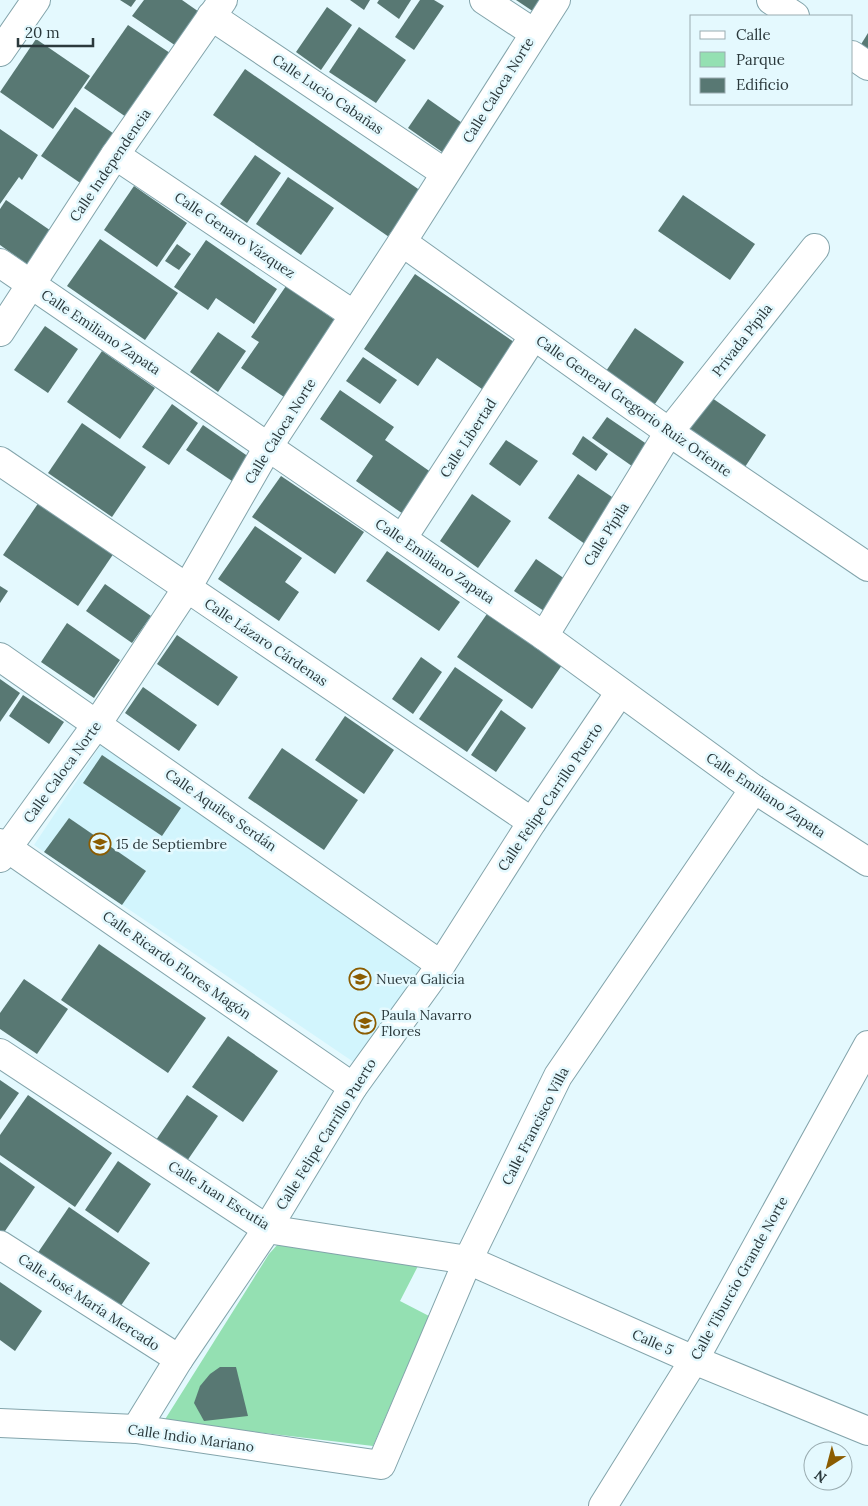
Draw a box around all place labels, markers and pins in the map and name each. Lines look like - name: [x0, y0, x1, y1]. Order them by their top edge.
- school or university icon: 15 de Septiembre: [88, 832, 112, 856]
- place label: 15 de Septiembre: [116, 835, 228, 853]
- school or university icon: Nueva Galicia: [348, 967, 372, 991]
- place label: Nueva Galicia: [376, 970, 465, 988]
- place label: Paula Navarro Flores: [381, 1006, 472, 1040]
- school or university icon: Paula Navarro Flores: [353, 1011, 377, 1035]

